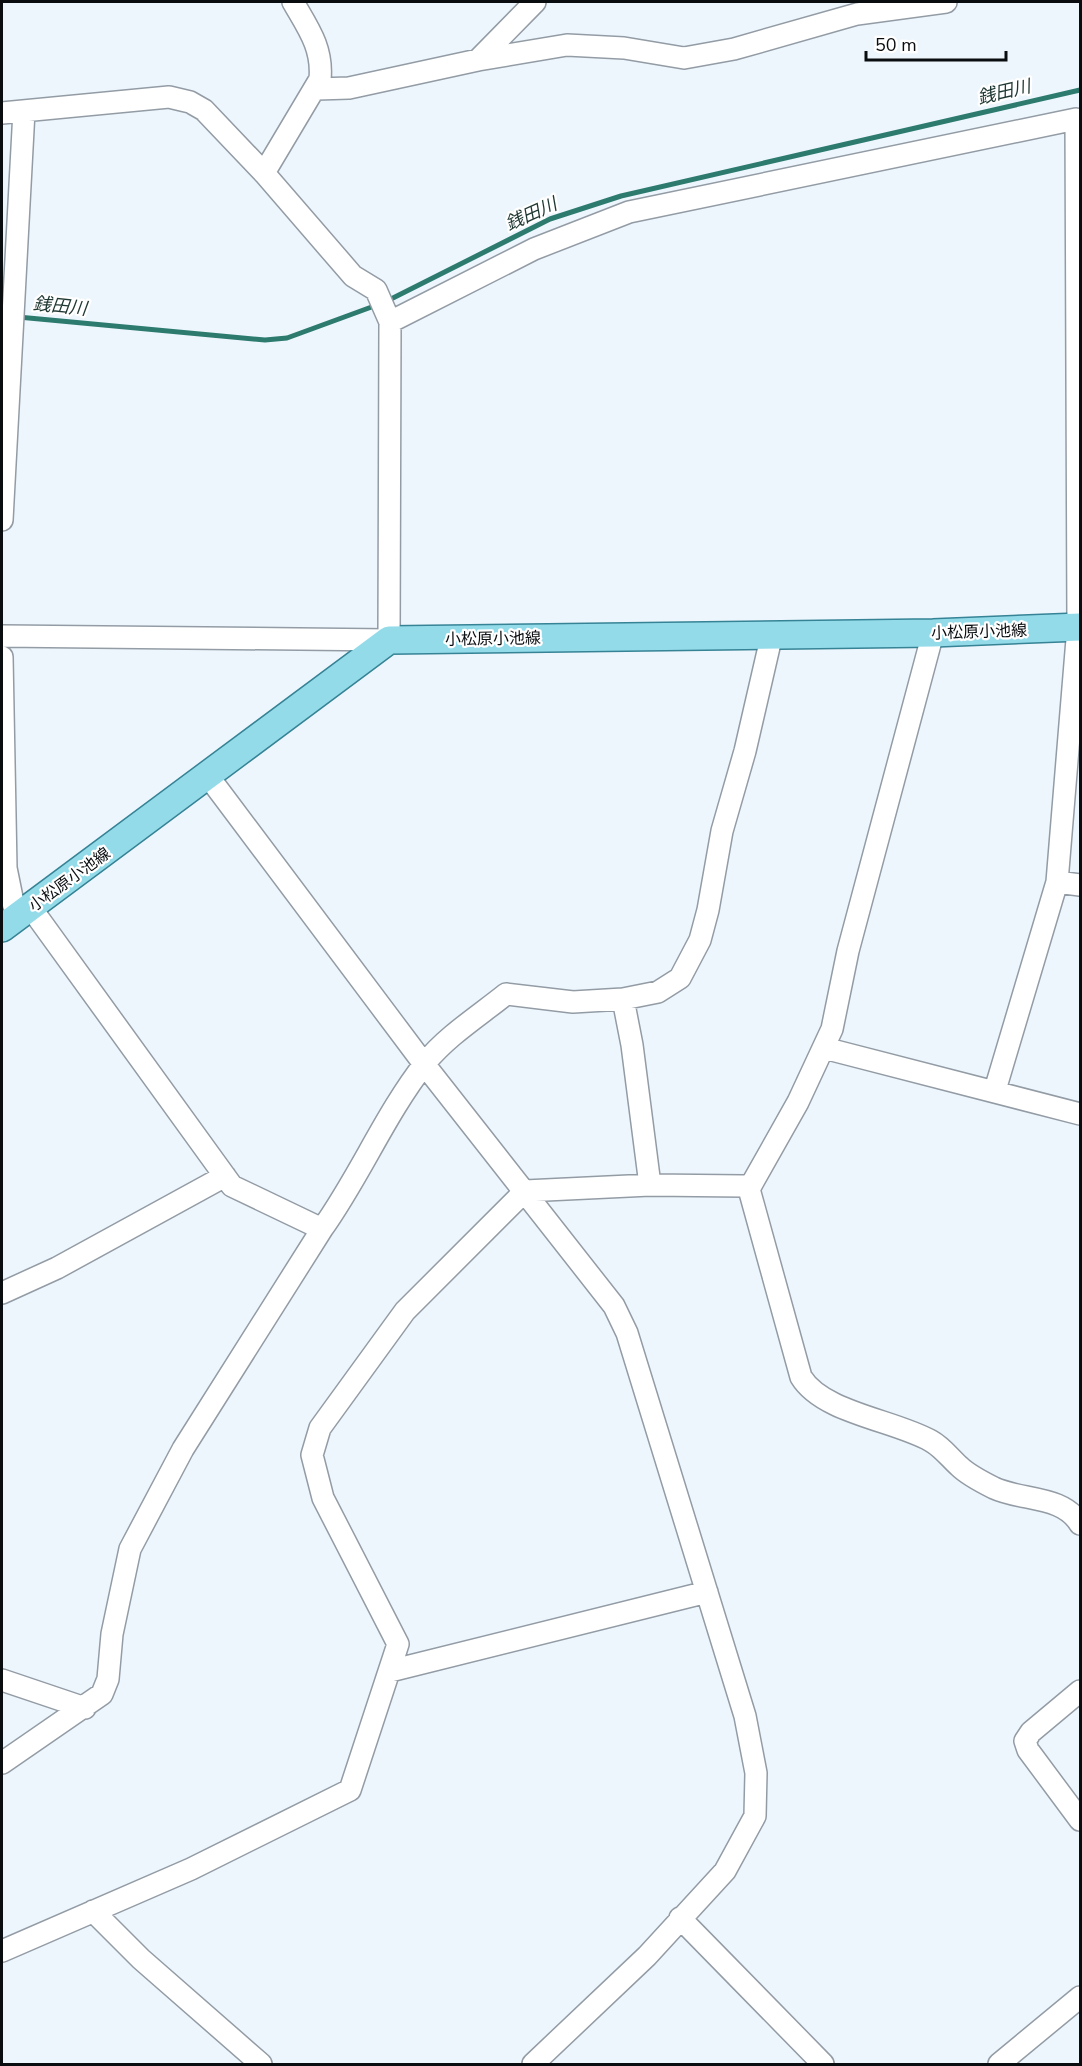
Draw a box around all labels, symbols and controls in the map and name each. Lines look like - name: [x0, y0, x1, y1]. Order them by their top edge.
- scale bar: [866, 24, 1006, 62]
- text: 50 m: [875, 33, 917, 57]
- water label: 銭田川: [975, 74, 1035, 110]
- water label: 銭田川: [501, 191, 562, 236]
- water label: 銭田川: [32, 291, 90, 321]
- street label: 小松原小池線: [931, 619, 1027, 645]
- street label: 小松原小池線: [445, 627, 541, 651]
- street label: 小松原小池線: [24, 843, 115, 917]

